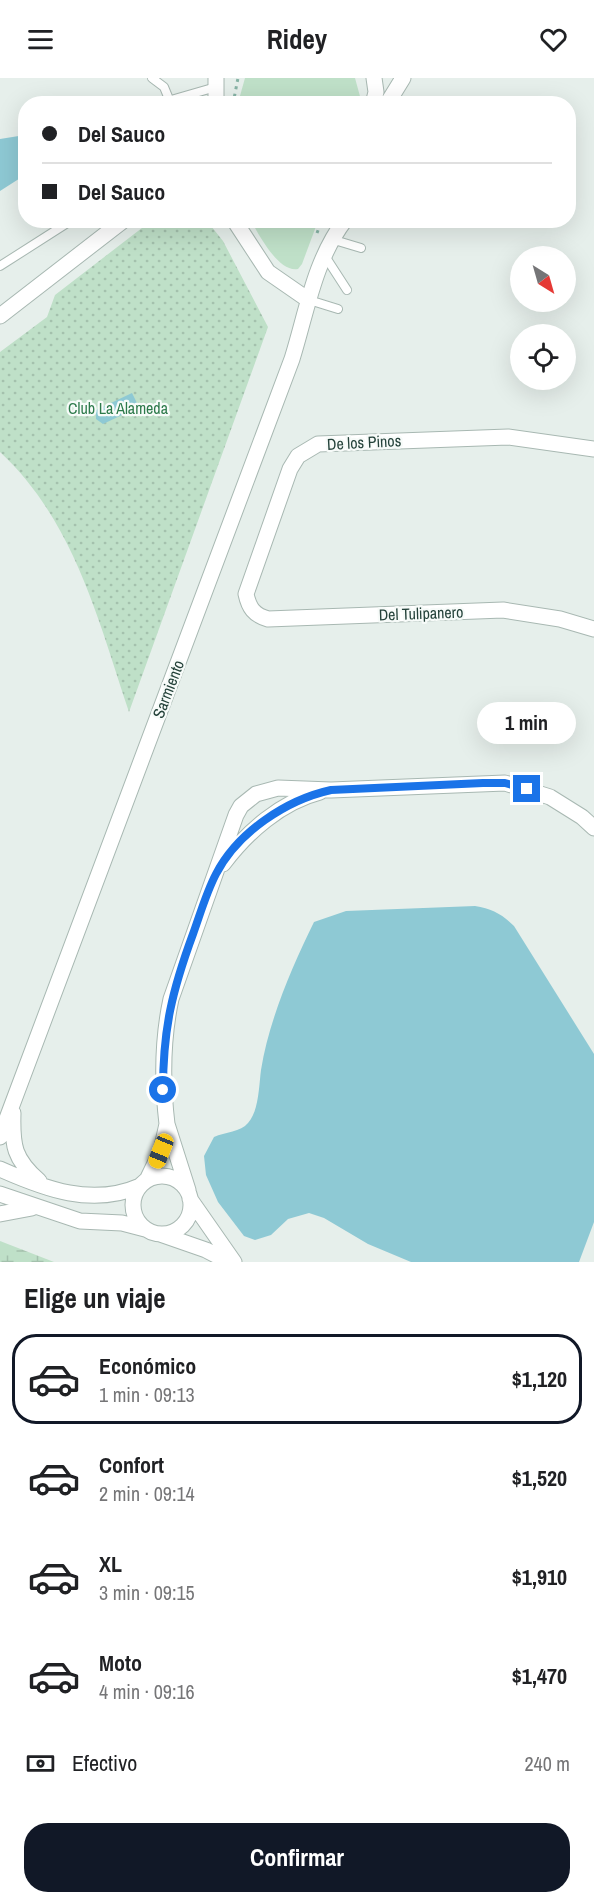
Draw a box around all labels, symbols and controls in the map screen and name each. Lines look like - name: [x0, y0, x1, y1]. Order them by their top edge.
- text: Ridey: [267, 21, 327, 57]
- icon: menu: [24, 23, 57, 56]
- icon: heart: [537, 23, 570, 56]
- text: Del Sauco: [78, 119, 165, 149]
- text: Del Sauco: [78, 177, 165, 207]
- north arrow: [510, 246, 576, 312]
- map controls: [510, 246, 576, 390]
- button: locate: [510, 324, 576, 390]
- park label: Club La Alameda: [68, 397, 169, 419]
- street label: De los Pinos: [326, 429, 402, 455]
- street label: Del Tulipanero: [378, 601, 464, 625]
- street label: Sarmiento: [147, 657, 189, 721]
- callout: 1 min: [478, 702, 576, 744]
- text: 1 min: [505, 709, 548, 736]
- route end: [513, 775, 540, 802]
- route start: [149, 1076, 176, 1103]
- car: [146, 1131, 176, 1171]
- text: Elige un viaje: [24, 1280, 166, 1316]
- text: Económico: [99, 1351, 196, 1381]
- icon: car: [27, 1352, 81, 1406]
- text: $1,120: [512, 1364, 567, 1394]
- text: 1 min · 09:13: [99, 1381, 195, 1408]
- text: Confort: [99, 1450, 164, 1480]
- icon: car: [27, 1451, 81, 1505]
- text: $1,520: [512, 1463, 567, 1493]
- text: 2 min · 09:14: [99, 1480, 195, 1507]
- text: XL: [99, 1549, 122, 1579]
- icon: car: [27, 1550, 81, 1604]
- text: $1,910: [512, 1562, 567, 1592]
- text: 3 min · 09:15: [99, 1579, 195, 1606]
- text: Moto: [99, 1648, 142, 1678]
- icon: car: [27, 1649, 81, 1703]
- text: $1,470: [512, 1661, 567, 1691]
- text: 4 min · 09:16: [99, 1678, 195, 1705]
- icon: cash: [24, 1747, 57, 1780]
- text: Efectivo: [72, 1748, 137, 1778]
- text: 240 m: [524, 1750, 570, 1777]
- button: Confirmar: [24, 1823, 570, 1892]

